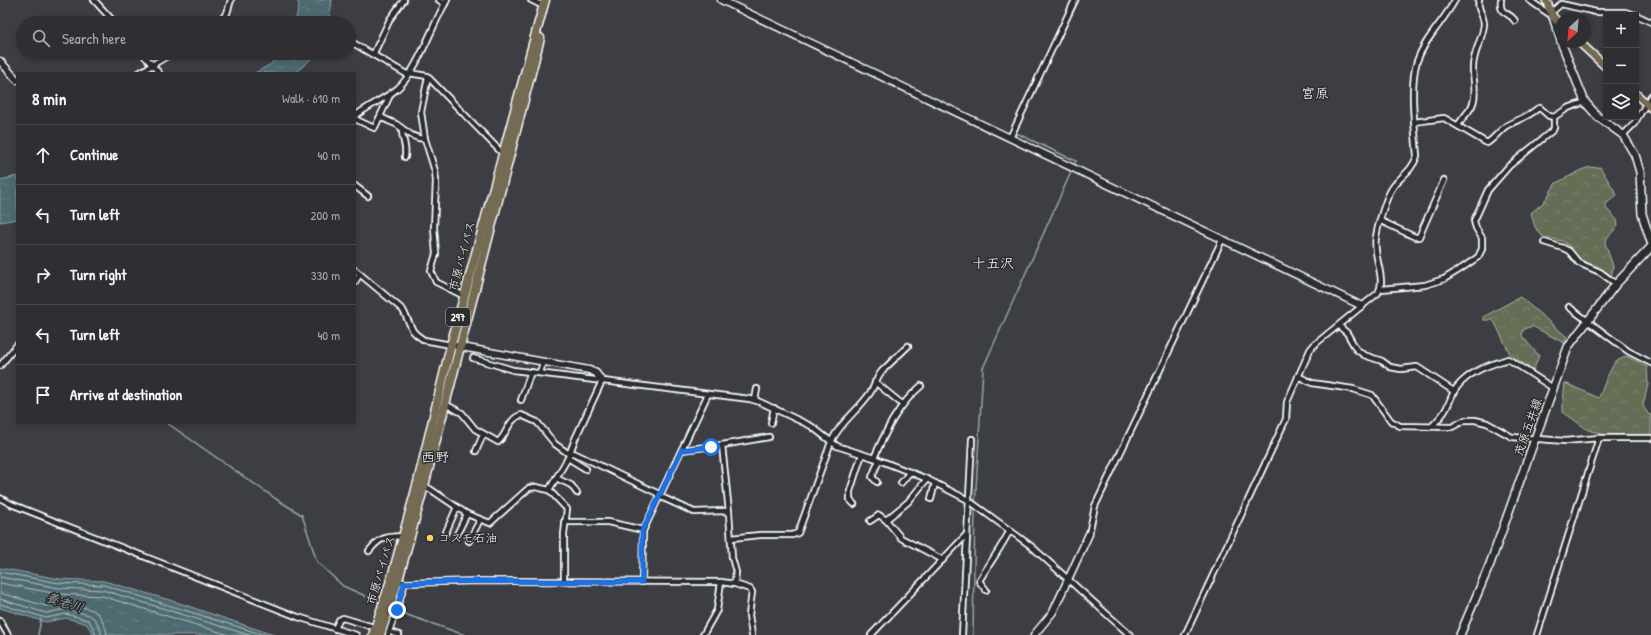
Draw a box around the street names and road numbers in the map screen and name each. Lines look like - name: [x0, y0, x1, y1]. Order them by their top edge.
- street label: 市原バイパス: [444, 219, 479, 293]
- road number: 297: [446, 308, 470, 326]
- street label: 茂原五井線: [1510, 396, 1545, 458]
- street label: 市原バイパス: [362, 533, 399, 607]

